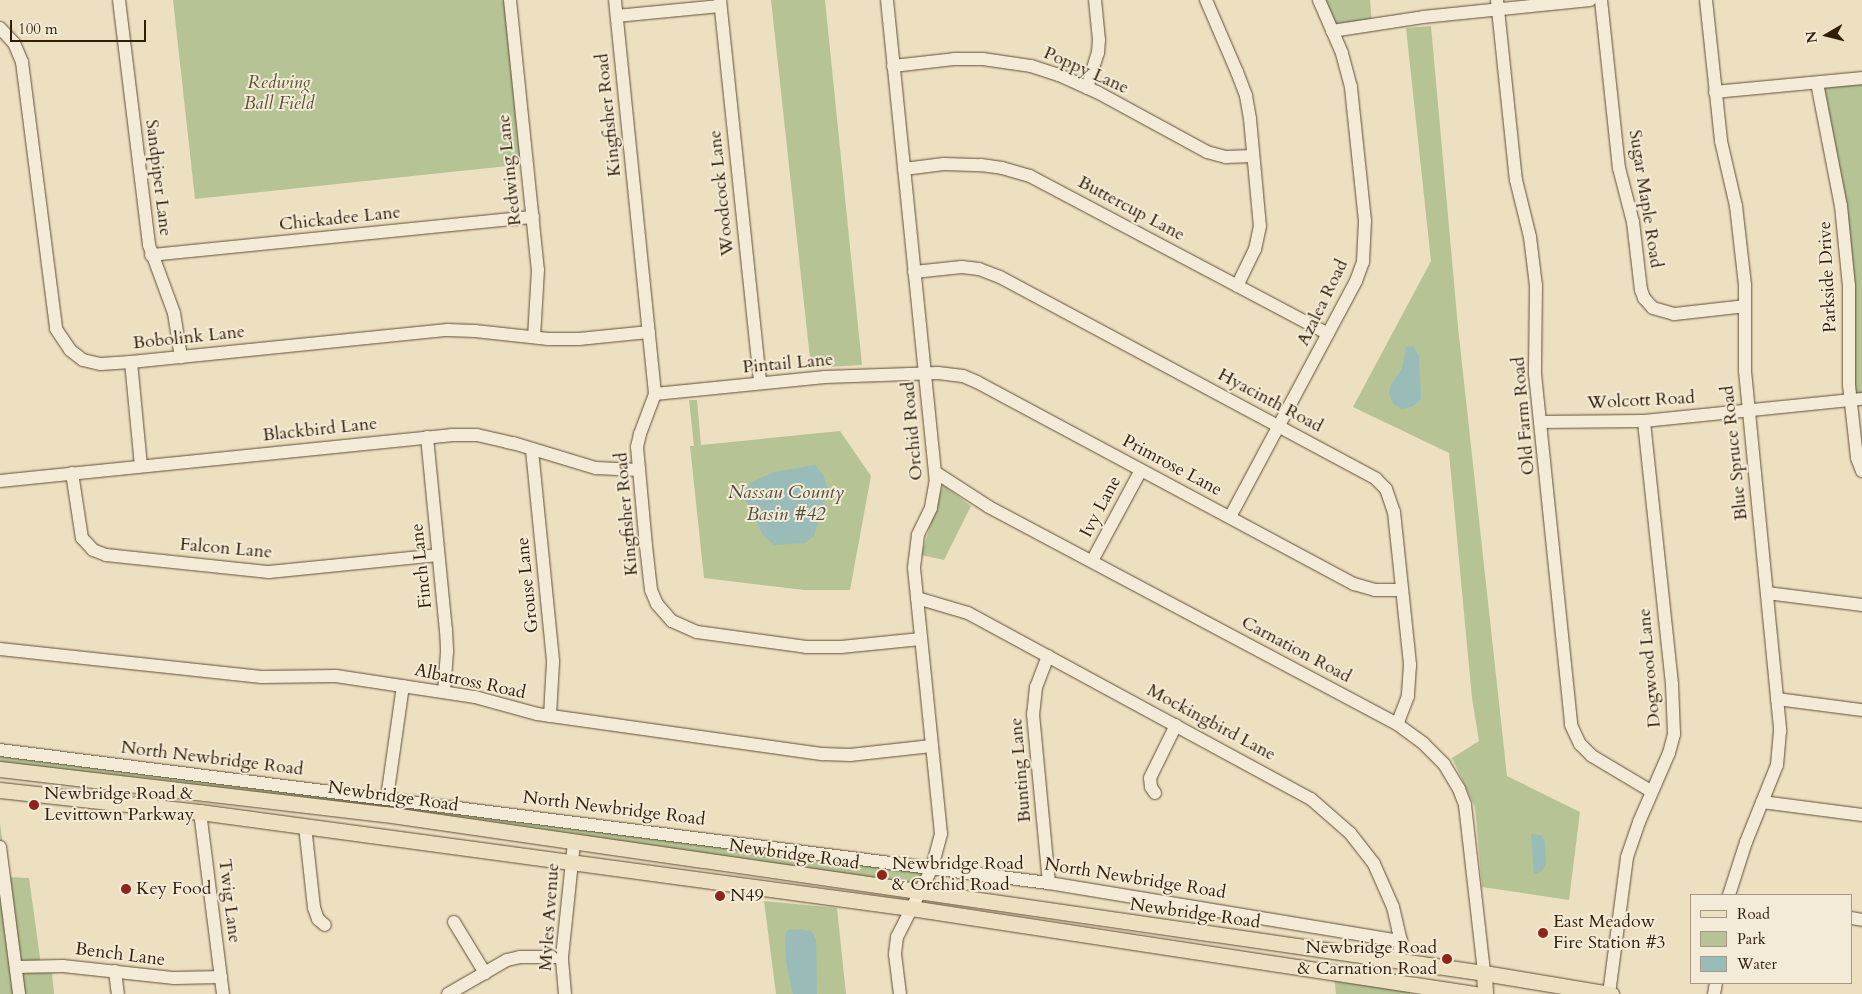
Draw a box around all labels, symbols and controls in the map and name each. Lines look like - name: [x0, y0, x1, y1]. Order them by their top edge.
- scale bar: [12, 10, 149, 42]
- north arrow: [1802, 10, 1852, 60]
- text: 100 m: [18, 19, 58, 39]
- text: N: [1801, 30, 1822, 44]
- street label: Poppy Lane: [1040, 43, 1132, 99]
- street label: Kingfisher Road: [592, 52, 626, 178]
- park label: Redwing Ball Field: [244, 73, 314, 116]
- street label: Redwing Lane: [493, 113, 527, 227]
- street label: Sandpiper Lane: [140, 118, 176, 238]
- street label: Sugar Maple Road: [1623, 128, 1667, 270]
- street label: Woodcock Lane: [705, 129, 739, 257]
- street label: Buttercup Lane: [1074, 172, 1188, 246]
- street label: Chickadee Lane: [278, 202, 402, 236]
- street label: Parkside Drive: [1814, 221, 1842, 333]
- street label: Azalea Road: [1293, 256, 1353, 350]
- street label: Bobolink Lane: [132, 321, 246, 355]
- street label: Pintail Lane: [742, 349, 834, 379]
- street label: Old Farm Road: [1508, 356, 1540, 476]
- street label: Hyacinth Road: [1214, 364, 1326, 438]
- street label: Orchid Road: [898, 381, 928, 481]
- street label: Blue Spruce Road: [1717, 384, 1753, 522]
- street label: Wolcott Road: [1587, 387, 1695, 415]
- street label: Blackbird Lane: [262, 413, 378, 447]
- street label: Primrose Lane: [1118, 431, 1226, 501]
- street label: Kingfisher Road: [611, 451, 643, 577]
- street label: Ivy Lane: [1076, 472, 1126, 542]
- water label: Nassau County Basin #42: [728, 482, 844, 526]
- street label: Finch Lane: [407, 522, 437, 610]
- street label: Falcon Lane: [179, 534, 273, 564]
- street label: Grouse Lane: [512, 536, 544, 634]
- street label: Dogwood Lane: [1634, 607, 1666, 729]
- street label: Carnation Road: [1237, 612, 1355, 688]
- street label: Albatross Road: [412, 660, 528, 704]
- street label: Mockingbird Lane: [1143, 680, 1279, 766]
- street label: Bunting Lane: [1006, 717, 1036, 823]
- street label: North Newbridge Road: [120, 737, 304, 781]
- street label: Newbridge Road: [326, 777, 460, 817]
- place label: Newbridge Road & Levittown Parkway: [44, 784, 194, 826]
- street label: North Newbridge Road: [522, 787, 706, 831]
- marker: Newbridge Road & Levittown Parkway: [28, 799, 40, 811]
- street label: Newbridge Road: [727, 835, 861, 875]
- place label: Newbridge Road & Orchid Road: [892, 854, 1023, 896]
- street label: North Newbridge Road: [1043, 854, 1227, 904]
- street label: Twig Lane: [213, 858, 245, 944]
- street label: Myles Avenue: [535, 862, 565, 972]
- marker: Newbridge Road & Orchid Road: [876, 869, 888, 881]
- place label: Key Food: [136, 878, 211, 900]
- marker: Key Food: [120, 883, 132, 895]
- place label: N49: [730, 885, 764, 907]
- marker: N49: [714, 890, 726, 902]
- street label: Newbridge Road: [1128, 894, 1262, 934]
- legend: [1690, 894, 1852, 984]
- text: Road: [1737, 904, 1770, 924]
- place label: East Meadow Fire Station #3: [1553, 912, 1666, 954]
- marker: East Meadow Fire Station #3: [1537, 927, 1549, 939]
- text: Park: [1737, 929, 1766, 949]
- place label: Newbridge Road & Carnation Road: [1298, 938, 1437, 981]
- street label: Bench Lane: [74, 939, 166, 971]
- marker: Newbridge Road & Carnation Road: [1441, 953, 1453, 965]
- text: Water: [1737, 954, 1777, 974]

